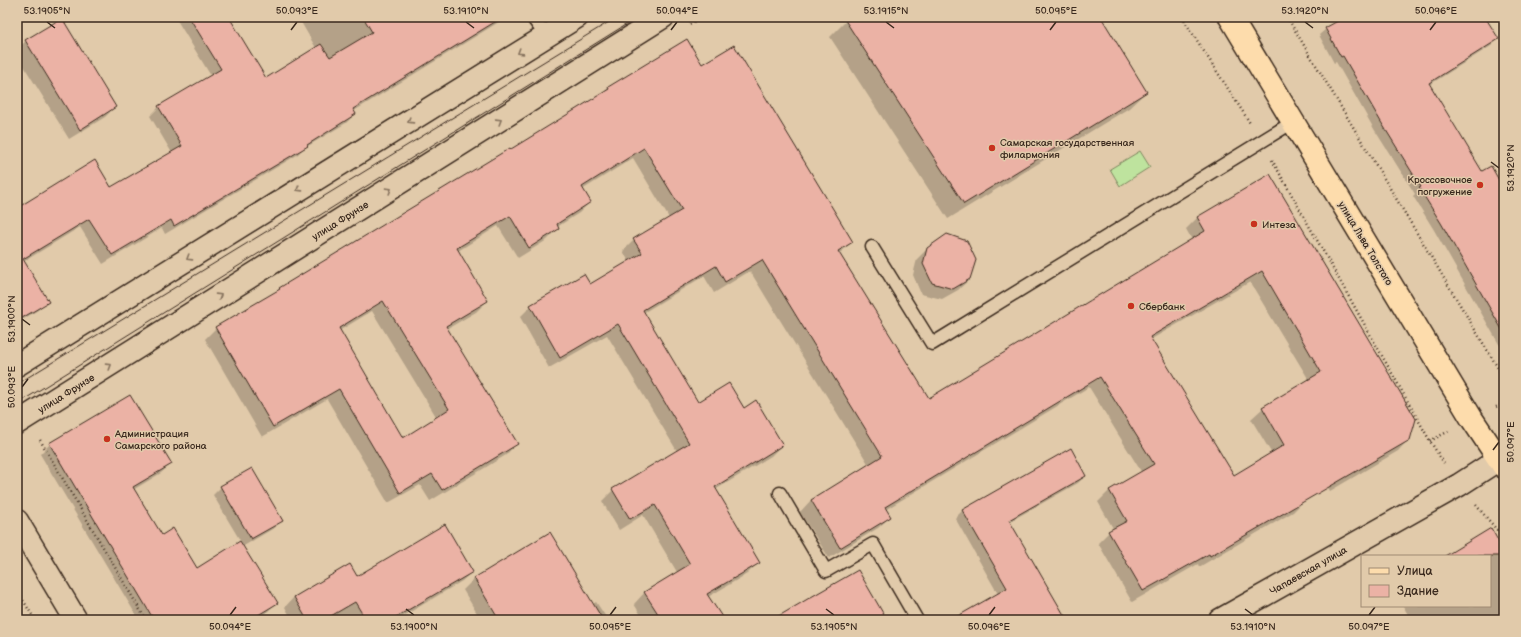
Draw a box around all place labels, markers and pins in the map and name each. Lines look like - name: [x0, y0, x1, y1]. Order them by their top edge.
- place label: Самарская государственная филармония: [1000, 137, 1135, 161]
- marker: Самарская государственная филармония: [987, 143, 997, 153]
- place label: Кроссовочное погружение: [1408, 174, 1472, 198]
- marker: Кроссовочное погружение: [1475, 180, 1485, 190]
- marker: Интеза: [1249, 219, 1259, 229]
- place label: Интеза: [1262, 219, 1296, 231]
- marker: Сбербанк: [1126, 301, 1136, 311]
- place label: Сбербанк: [1139, 301, 1186, 313]
- place label: Администрация Самарского района: [114, 428, 207, 452]
- marker: Администрация Самарского района: [102, 434, 112, 444]

